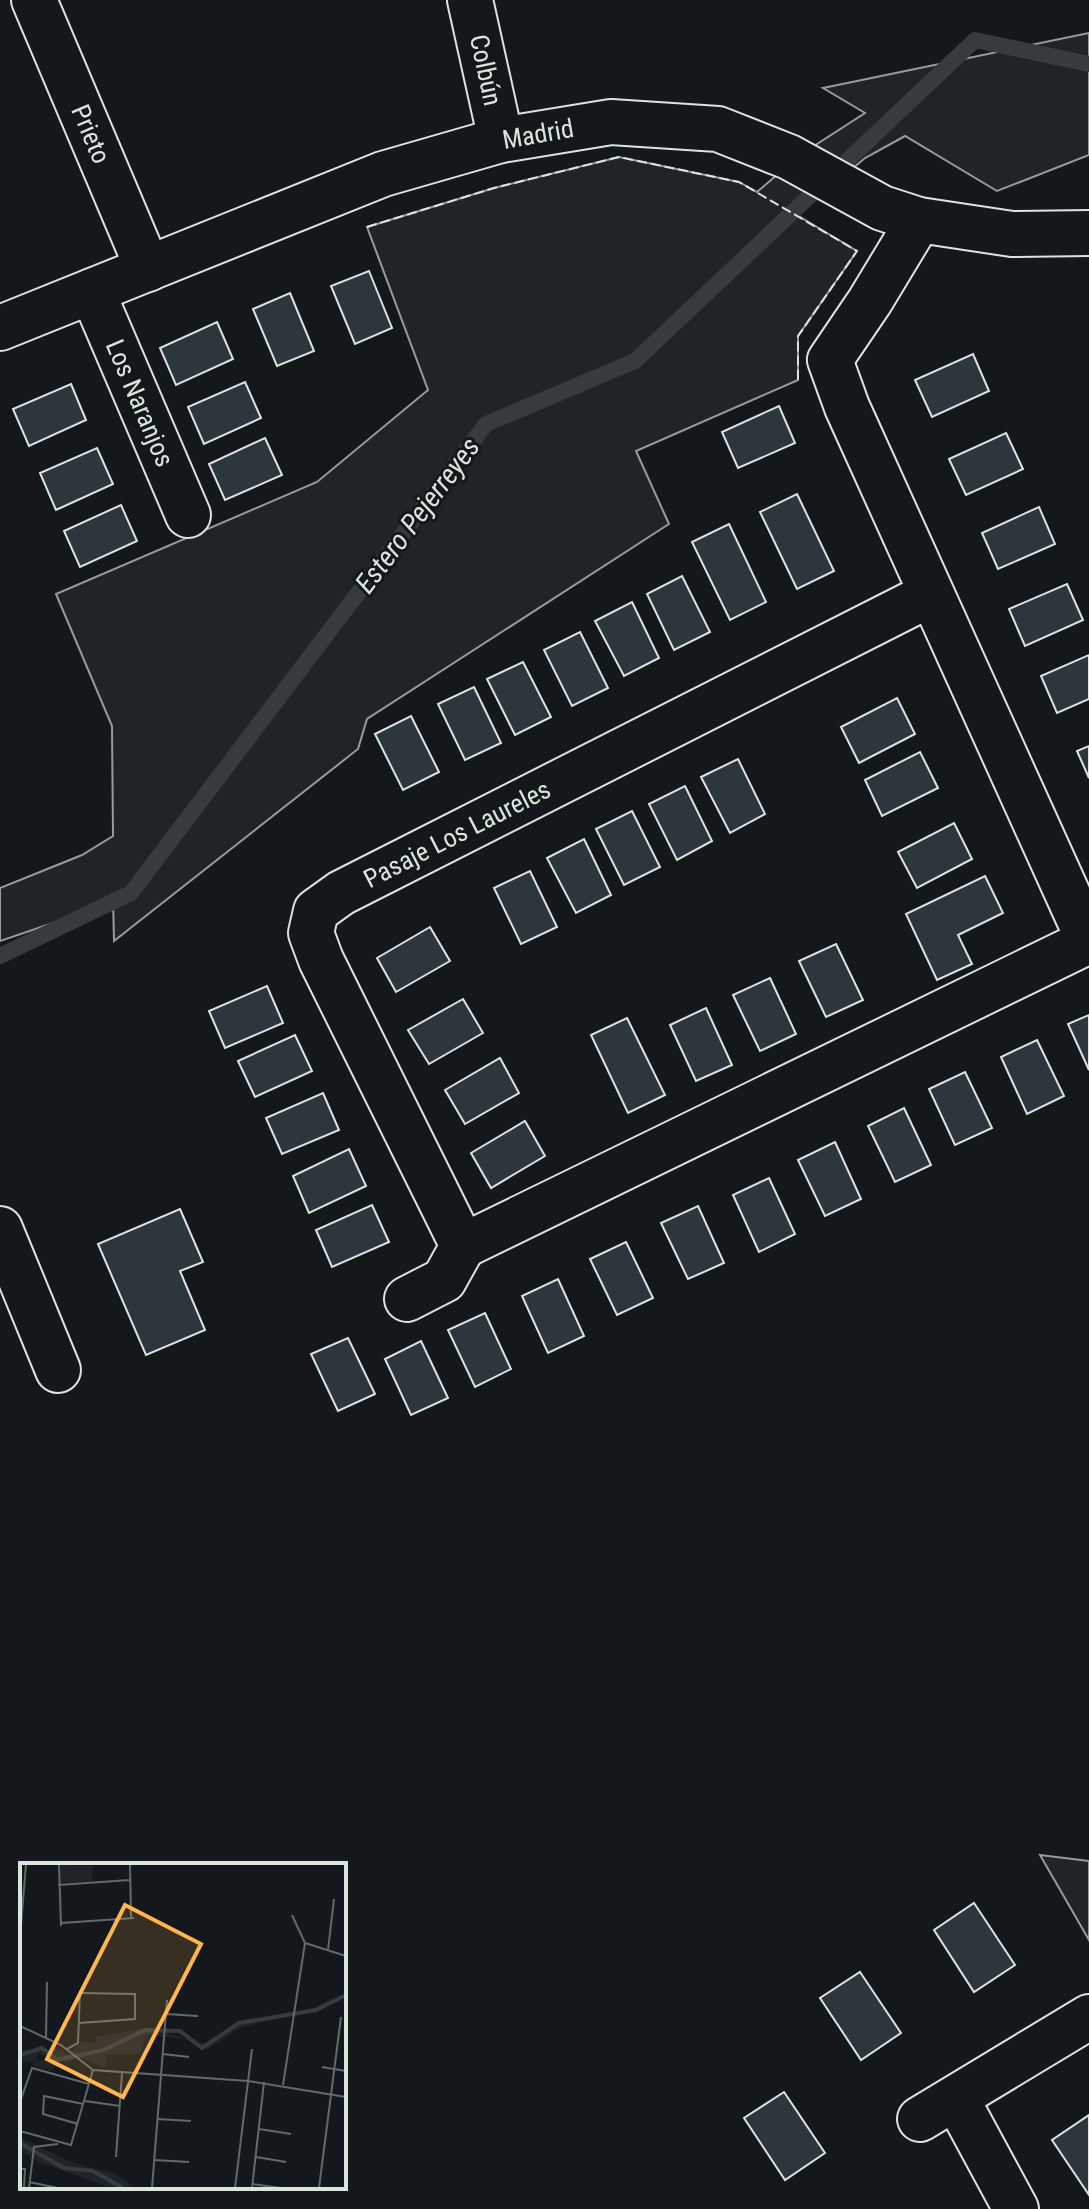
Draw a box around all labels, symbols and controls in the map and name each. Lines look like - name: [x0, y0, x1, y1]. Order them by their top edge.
- street label: Colbún: [464, 32, 508, 108]
- street label: Prieto: [65, 100, 117, 168]
- street label: Madrid: [500, 113, 576, 155]
- street label: Los Naranjos: [100, 335, 180, 471]
- water label: Estero Pejerreyes: [348, 431, 487, 600]
- street label: Pasaje Los Laureles: [359, 774, 555, 894]
- inset map: [20, 1863, 346, 2189]

